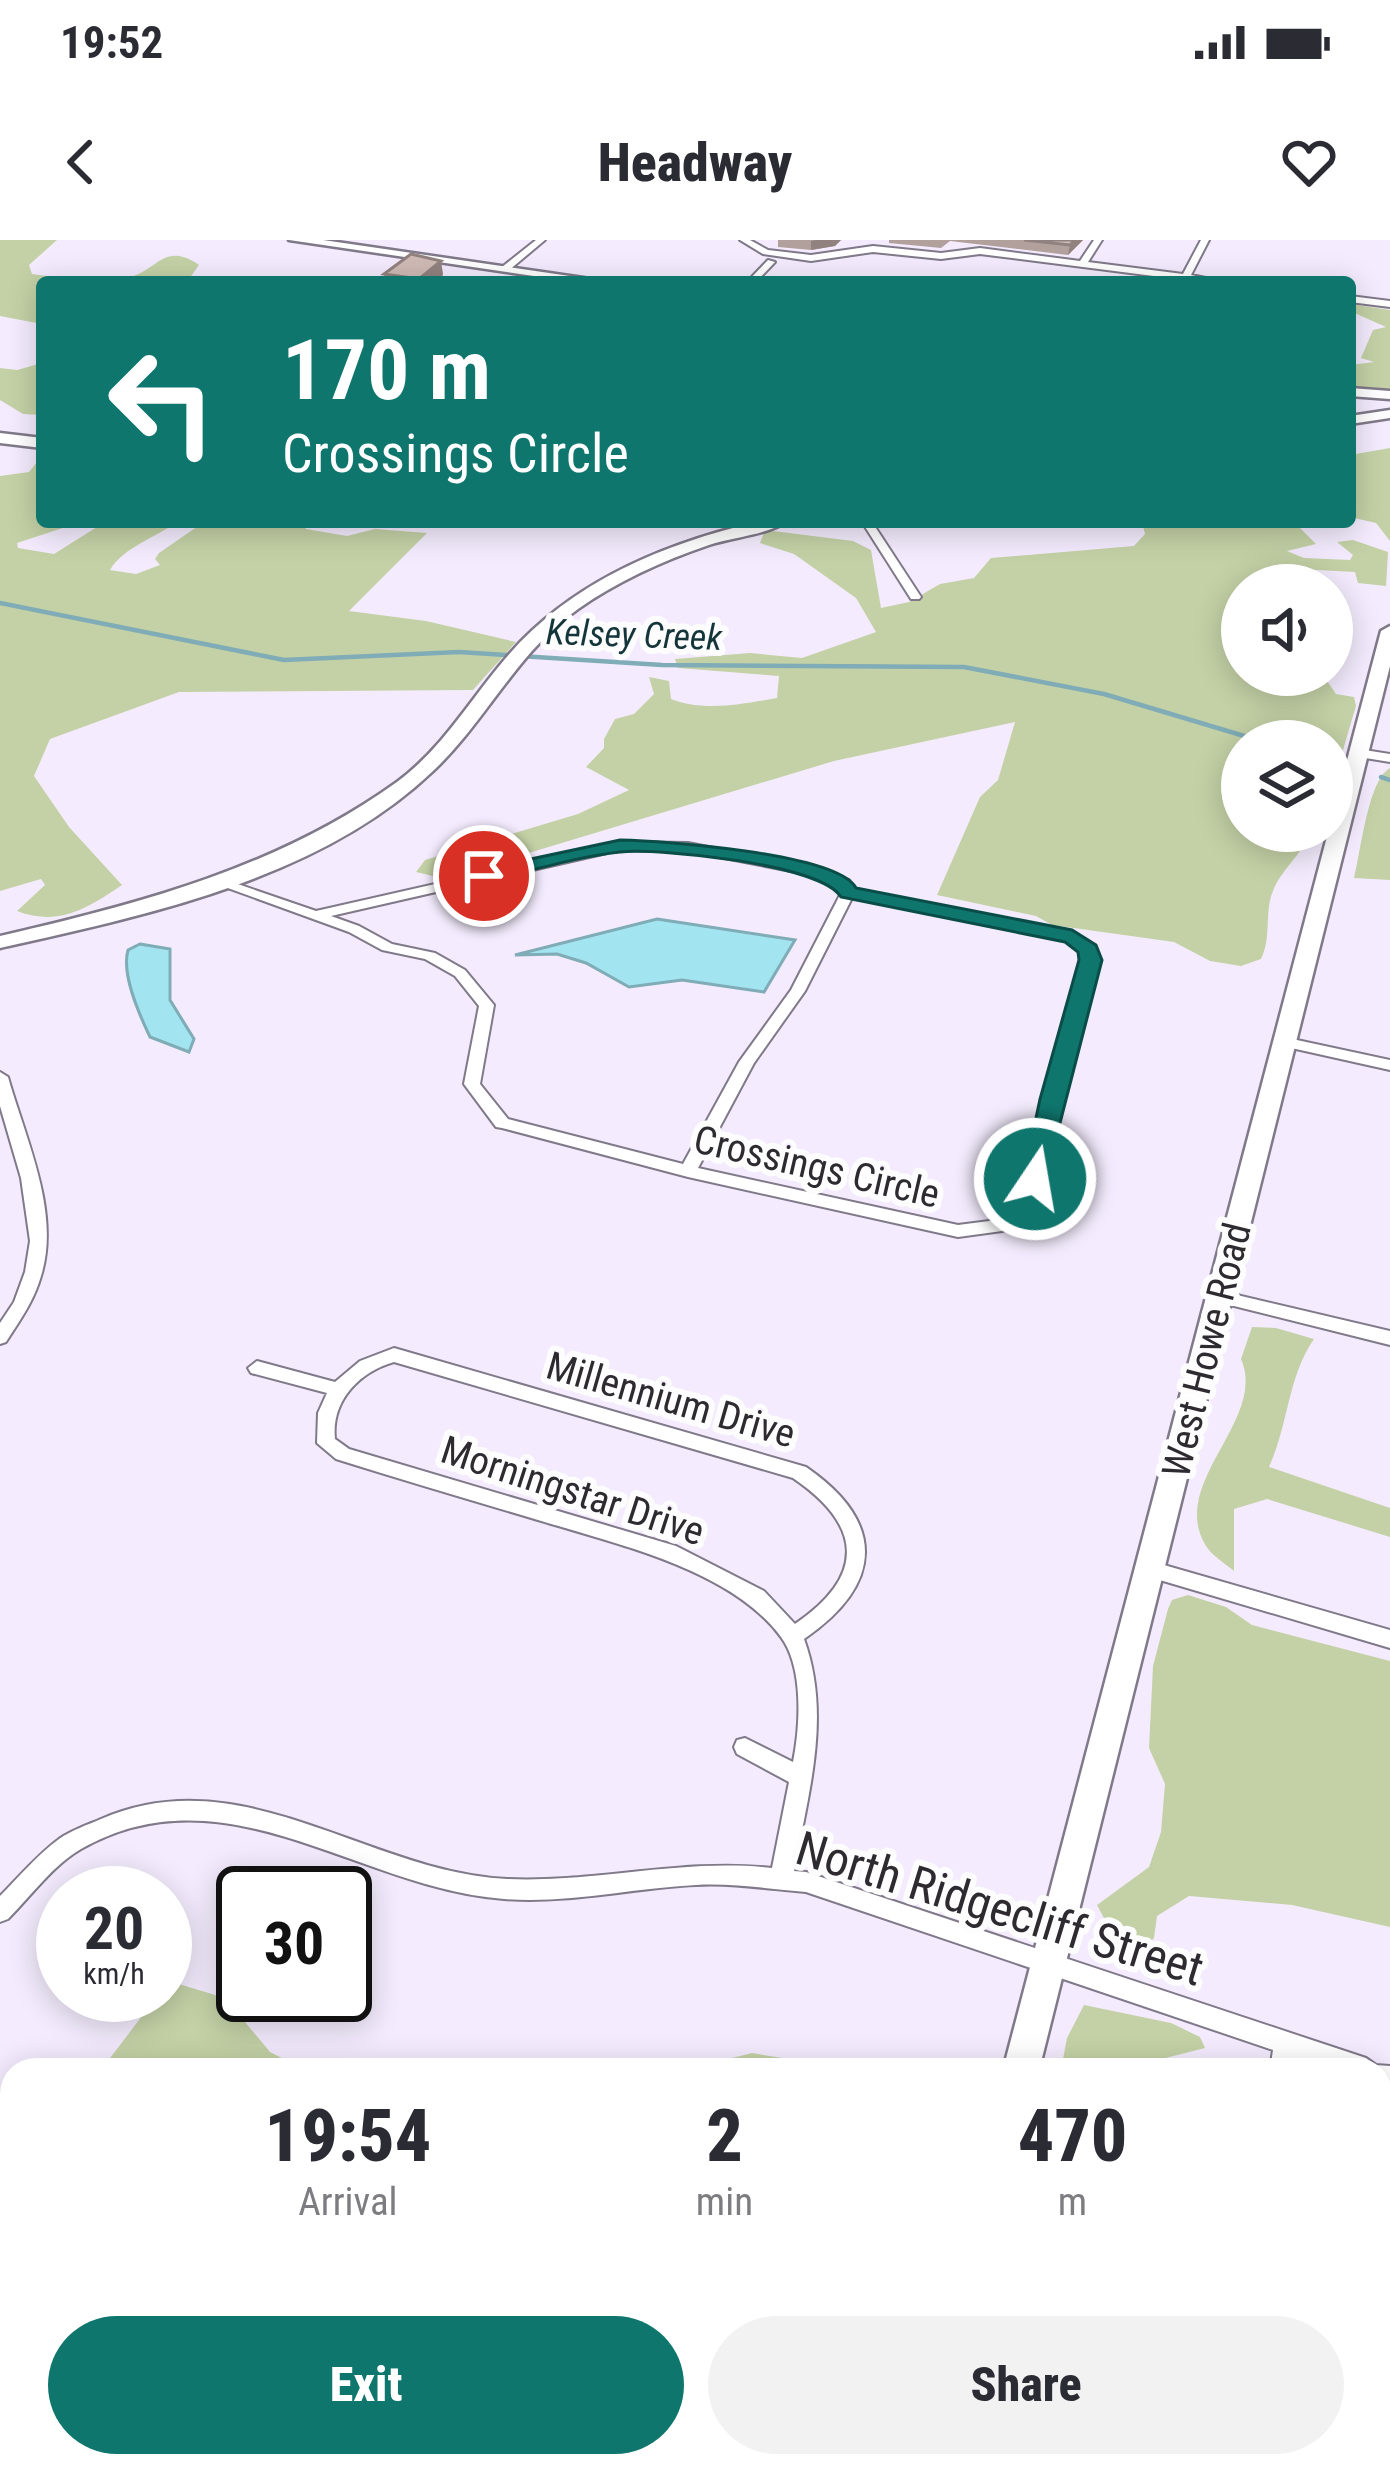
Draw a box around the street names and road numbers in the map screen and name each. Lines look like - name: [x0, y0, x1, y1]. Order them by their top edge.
- street label: Crossings Circle: [690, 1116, 944, 1218]
- street label: West Howe Road: [1153, 1218, 1261, 1482]
- street label: Millennium Drive: [541, 1343, 800, 1457]
- street label: Morningstar Drive: [436, 1427, 710, 1555]
- street label: North Ridgecliff Street: [789, 1819, 1210, 1998]

